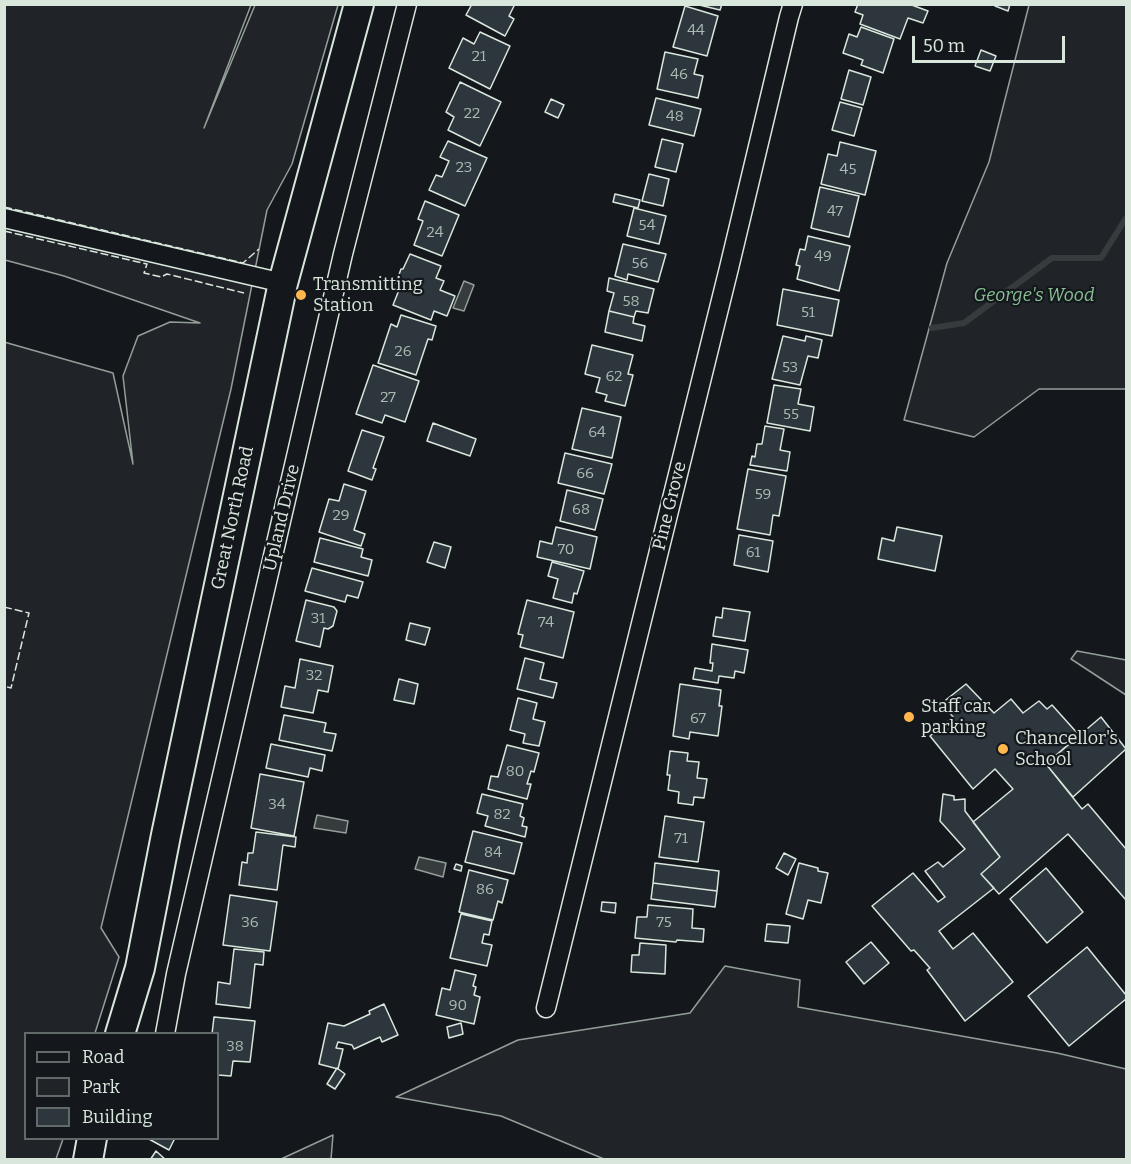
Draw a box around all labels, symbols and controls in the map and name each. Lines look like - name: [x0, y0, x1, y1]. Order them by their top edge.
- house number: 44: [687, 22, 705, 40]
- scale bar: [915, 24, 1068, 62]
- text: 50 m: [923, 35, 965, 57]
- house number: 21: [472, 48, 486, 66]
- house number: 46: [670, 66, 688, 84]
- house number: 22: [464, 105, 480, 123]
- house number: 48: [666, 108, 684, 126]
- house number: 23: [456, 159, 472, 177]
- house number: 45: [840, 161, 856, 179]
- house number: 47: [827, 203, 843, 221]
- house number: 54: [639, 217, 655, 235]
- house number: 24: [427, 224, 443, 242]
- house number: 49: [814, 248, 832, 266]
- house number: 56: [632, 255, 648, 273]
- place label: Transmitting Station: [313, 274, 423, 316]
- park label: George's Wood: [973, 285, 1095, 307]
- marker: Transmitting Station: [294, 288, 308, 302]
- house number: 58: [622, 293, 640, 311]
- house number: 51: [801, 304, 815, 322]
- house number: 26: [395, 343, 411, 361]
- house number: 53: [782, 359, 798, 377]
- house number: 62: [606, 368, 622, 386]
- house number: 27: [380, 389, 396, 407]
- house number: 55: [783, 406, 799, 424]
- house number: 64: [588, 424, 606, 442]
- street label: Great North Road: [207, 444, 259, 592]
- street label: Pine Grove: [649, 459, 691, 553]
- street label: Upland Drive: [259, 462, 305, 574]
- house number: 66: [576, 465, 594, 483]
- house number: 59: [755, 486, 771, 504]
- house number: 68: [572, 501, 590, 519]
- house number: 29: [333, 507, 349, 525]
- house number: 70: [558, 541, 574, 559]
- house number: 61: [746, 544, 760, 562]
- house number: 31: [311, 610, 325, 628]
- house number: 74: [538, 614, 554, 632]
- house number: 32: [306, 667, 322, 685]
- place label: Staff car parking: [921, 696, 990, 738]
- house number: 67: [690, 710, 706, 728]
- marker: Staff car parking: [902, 710, 916, 724]
- place label: Chancellor's School: [1015, 728, 1118, 771]
- marker: Chancellor's School: [996, 742, 1010, 756]
- house number: 80: [506, 763, 524, 781]
- house number: 34: [268, 796, 286, 814]
- house number: 82: [493, 806, 511, 824]
- house number: 71: [674, 830, 688, 848]
- house number: 84: [484, 844, 502, 862]
- house number: 86: [476, 881, 494, 899]
- house number: 36: [241, 914, 259, 932]
- house number: 75: [656, 914, 672, 932]
- house number: 90: [449, 997, 467, 1015]
- legend: [24, 1032, 219, 1140]
- house number: 38: [226, 1038, 244, 1056]
- text: Road: [82, 1046, 124, 1068]
- text: Park: [82, 1076, 120, 1098]
- text: Building: [82, 1106, 153, 1128]

